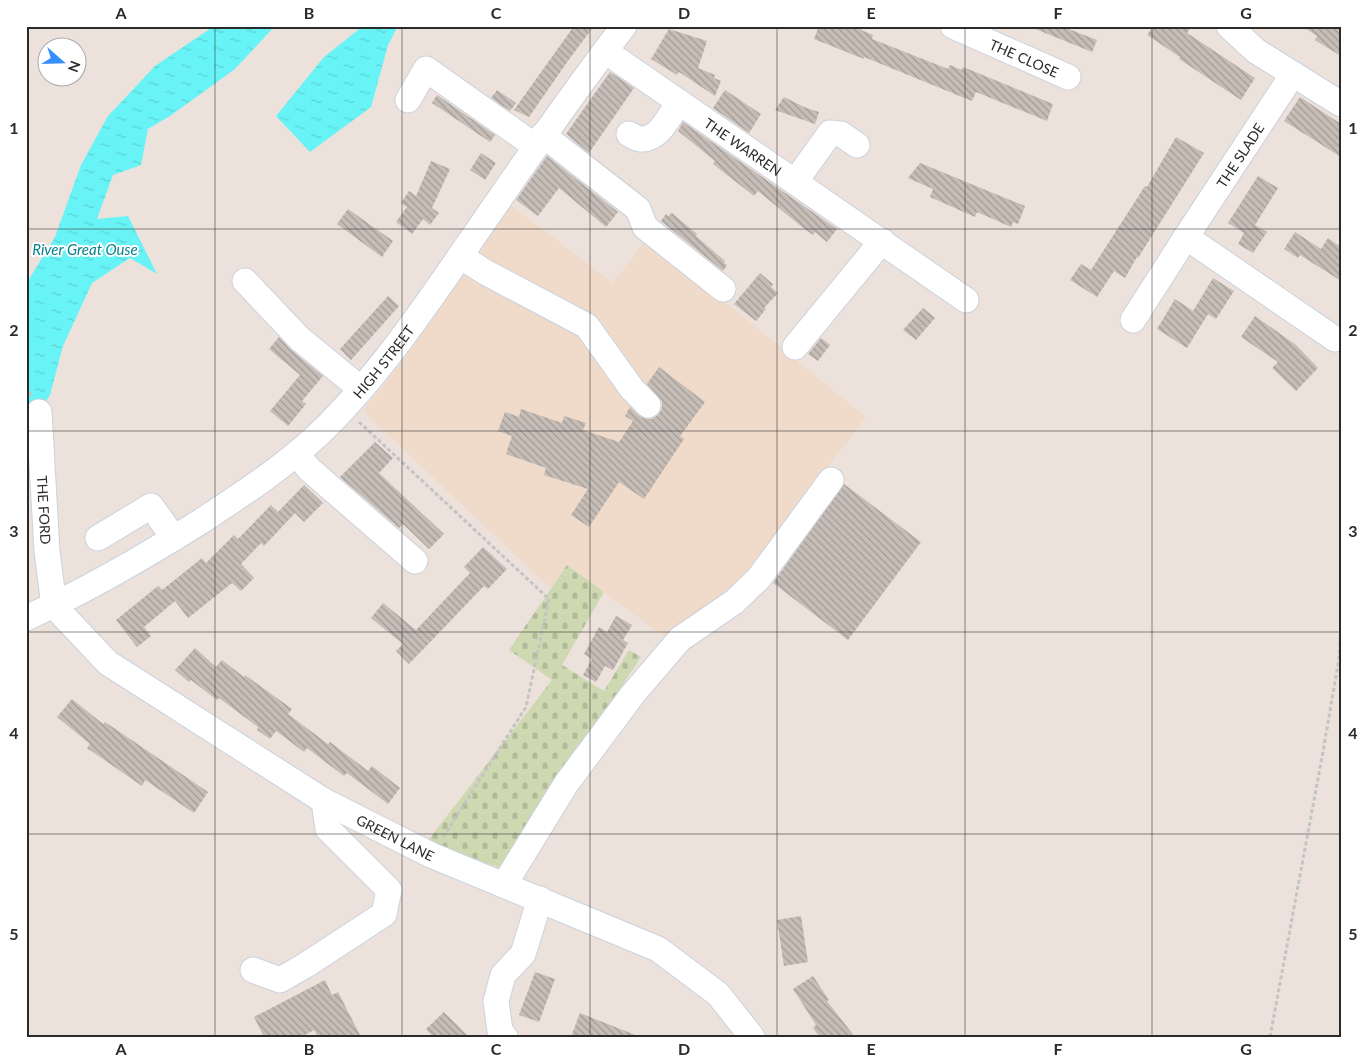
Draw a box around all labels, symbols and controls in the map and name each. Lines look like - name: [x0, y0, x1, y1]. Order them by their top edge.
- text: A: [114, 3, 127, 22]
- text: B: [304, 3, 314, 22]
- text: C: [491, 3, 502, 22]
- text: D: [678, 3, 690, 22]
- text: E: [866, 3, 876, 22]
- text: F: [1053, 3, 1063, 22]
- text: G: [1240, 3, 1252, 22]
- street label: THE CLOSE: [987, 35, 1061, 80]
- north arrow: [38, 38, 88, 88]
- text: N: [65, 59, 85, 75]
- street label: THE WARREN: [701, 114, 785, 179]
- text: 1: [9, 118, 19, 137]
- text: 1: [1348, 118, 1358, 137]
- street label: THE SLADE: [1212, 120, 1267, 191]
- water label: River Great Ouse: [32, 240, 138, 258]
- text: 2: [9, 320, 19, 339]
- text: 2: [1348, 320, 1358, 339]
- street label: HIGH STREET: [349, 321, 418, 401]
- street label: THE FORD: [34, 475, 55, 545]
- text: 3: [9, 521, 19, 540]
- text: 3: [1348, 521, 1358, 540]
- text: 4: [9, 723, 19, 742]
- text: 4: [1348, 723, 1358, 742]
- street label: GREEN LANE: [354, 810, 437, 864]
- text: 5: [9, 924, 19, 943]
- text: 5: [1348, 924, 1358, 943]
- text: A: [114, 1039, 127, 1058]
- text: B: [304, 1039, 314, 1058]
- text: C: [491, 1039, 502, 1058]
- text: D: [678, 1039, 690, 1058]
- text: E: [866, 1039, 876, 1058]
- text: F: [1053, 1039, 1063, 1058]
- text: G: [1240, 1039, 1252, 1058]

